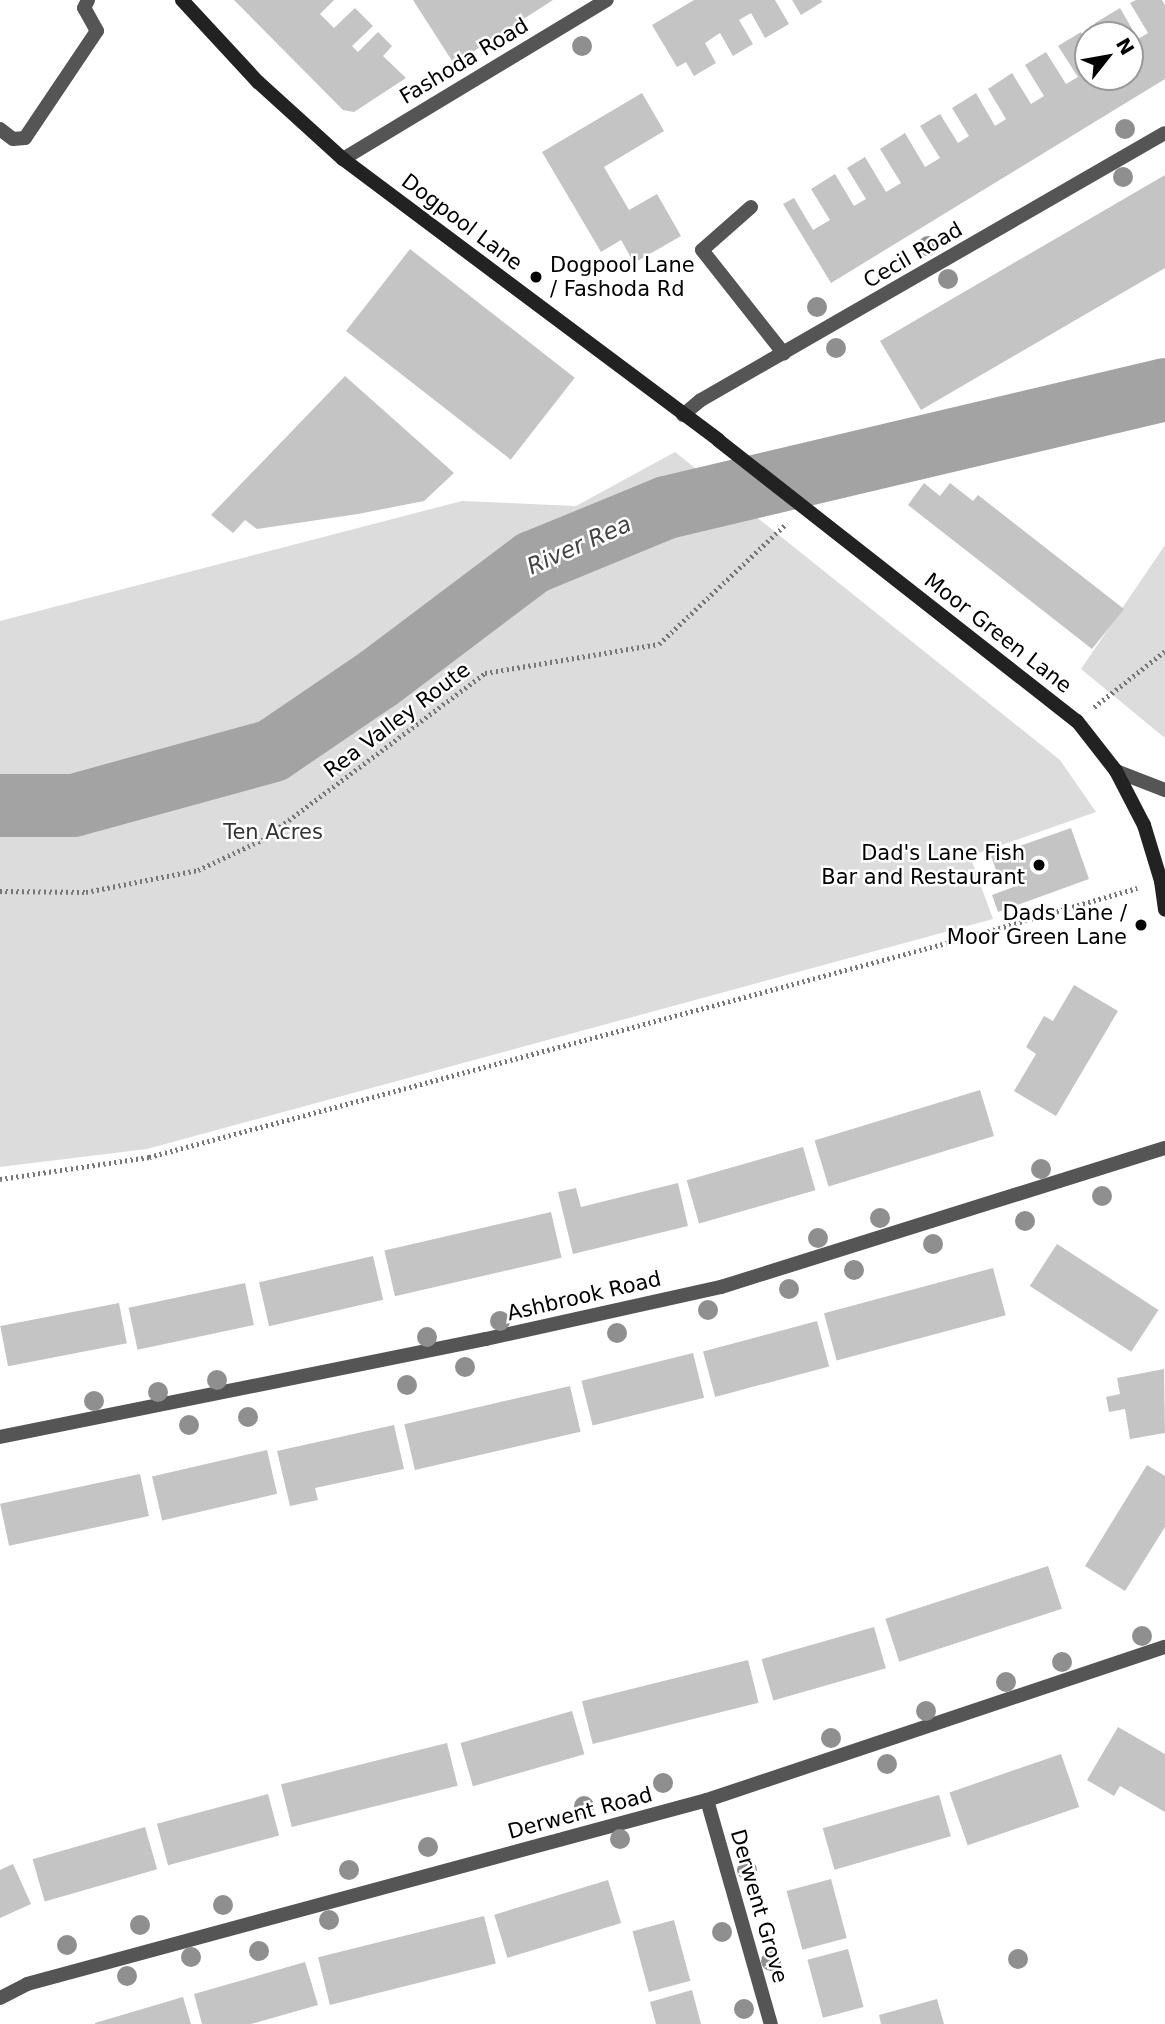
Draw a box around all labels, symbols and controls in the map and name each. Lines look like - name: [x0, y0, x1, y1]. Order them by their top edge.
- street label: Fashoda Road: [395, 13, 533, 109]
- north arrow: [1074, 21, 1144, 91]
- text: N: [1112, 34, 1139, 59]
- street label: Dogpool Lane: [397, 168, 527, 276]
- street label: Cecil Road: [859, 217, 967, 293]
- place label: Dogpool Lane / Fashoda Rd: [550, 252, 695, 302]
- marker: Dogpool Lane / Fashoda Rd: [528, 269, 544, 285]
- water label: River Rea: [523, 510, 635, 580]
- street label: Moor Green Lane: [919, 568, 1077, 698]
- street label: Rea Valley Route: [319, 657, 475, 783]
- park label: Ten Acres: [223, 819, 323, 845]
- place label: Dad's Lane Fish Bar and Restaurant: [821, 840, 1025, 890]
- marker: Dad's Lane Fish Bar and Restaurant: [1031, 857, 1047, 873]
- place label: Dads Lane / Moor Green Lane: [947, 900, 1127, 950]
- marker: Dads Lane / Moor Green Lane: [1133, 917, 1149, 933]
- street label: Ashbrook Road: [505, 1266, 663, 1326]
- street label: Derwent Road: [505, 1782, 655, 1844]
- street label: Derwent Grove: [725, 1826, 793, 1986]

